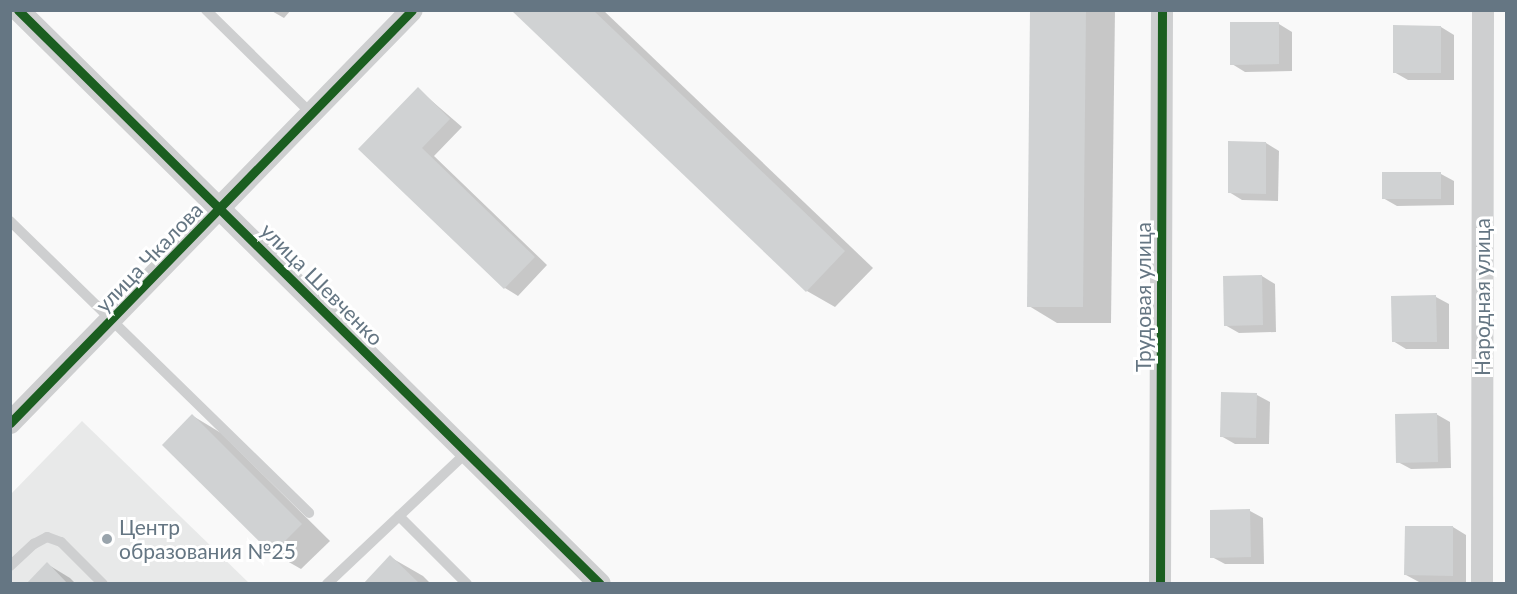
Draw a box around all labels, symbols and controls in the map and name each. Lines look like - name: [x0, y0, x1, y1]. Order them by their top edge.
- street label: улица Чкалова: [90, 197, 208, 317]
- street label: улица Шевченко: [256, 218, 388, 350]
- street label: Народная улица: [1469, 218, 1495, 376]
- street label: Трудовая улица: [1130, 222, 1156, 372]
- place label: Центр образования №25: [119, 514, 296, 564]
- marker: Центр образования №25: [100, 532, 114, 546]

